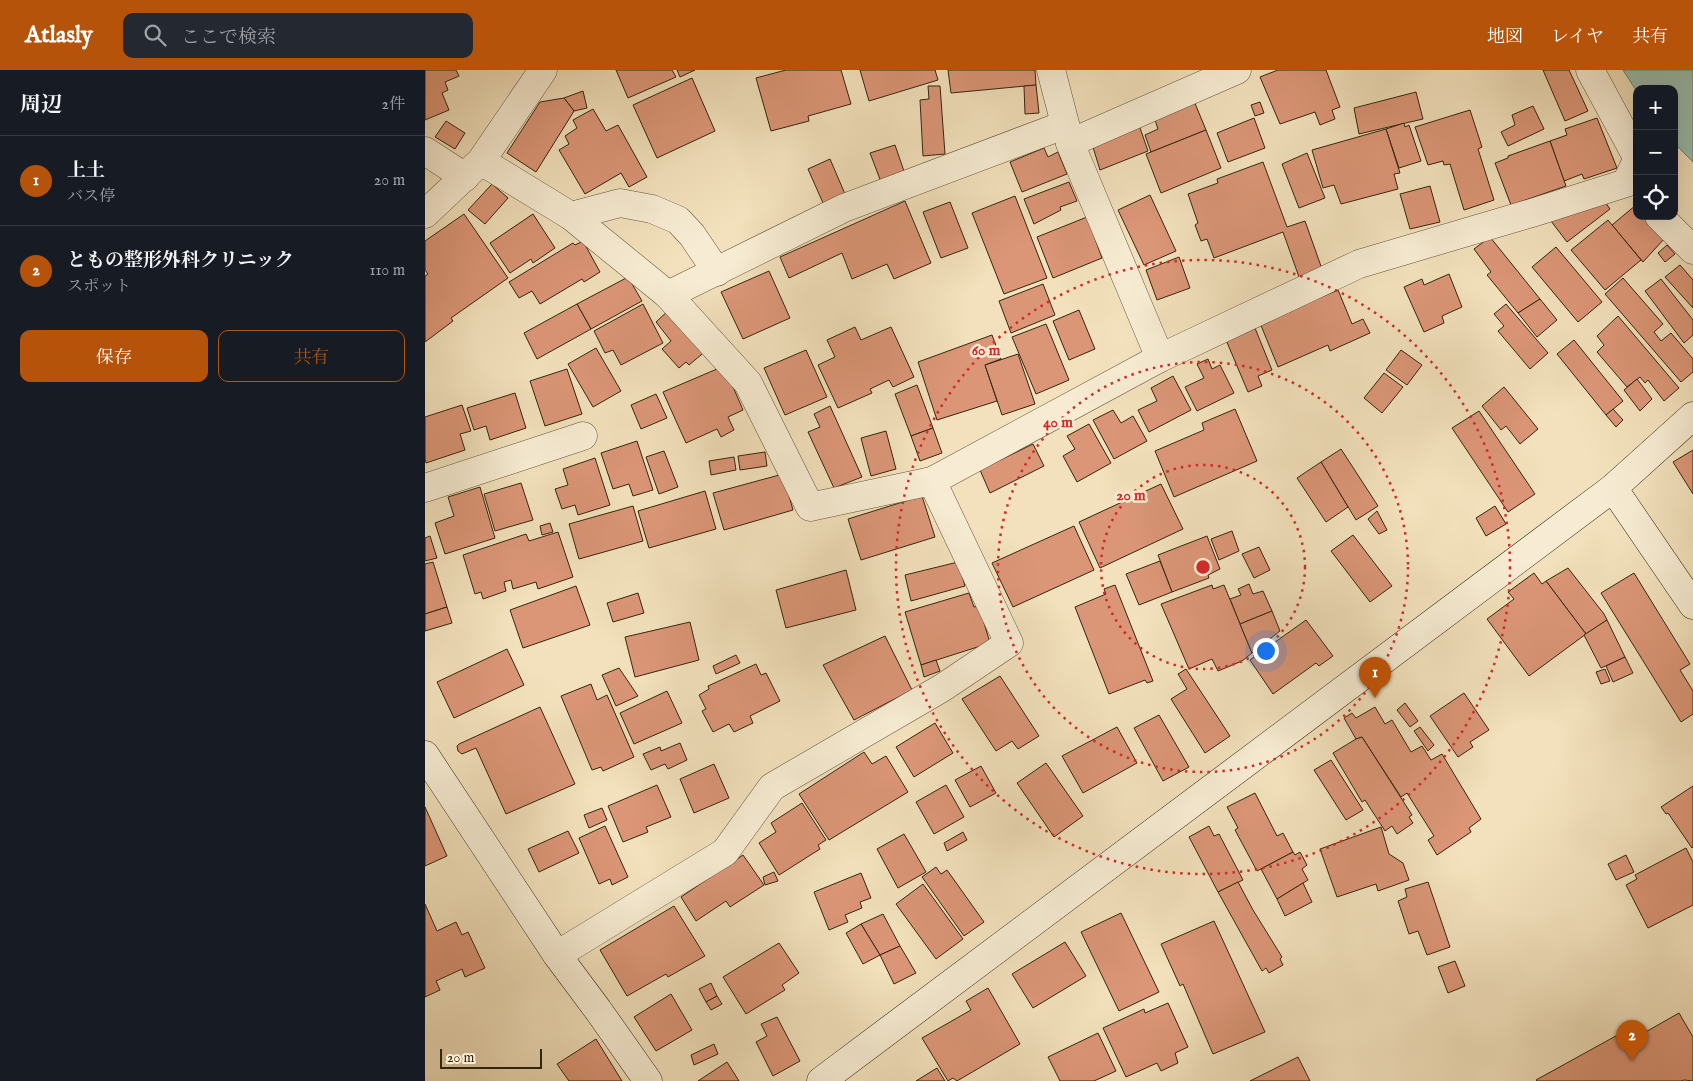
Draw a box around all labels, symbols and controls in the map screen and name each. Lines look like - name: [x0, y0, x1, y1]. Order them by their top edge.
- search box: [123, 13, 473, 58]
- text: Atlasly: [25, 20, 93, 51]
- icon: search: [141, 21, 169, 49]
- text: ここで検索: [181, 26, 276, 50]
- text: 地図: [1487, 26, 1523, 49]
- text: レイヤ: [1551, 26, 1604, 49]
- text: 共有: [1632, 26, 1668, 49]
- map controls: [1633, 85, 1678, 220]
- button: +: [1633, 85, 1678, 130]
- text: 周辺: [20, 92, 62, 119]
- text: 2件: [381, 95, 405, 115]
- button: −: [1633, 130, 1678, 175]
- text: 上土: [67, 159, 105, 183]
- text: 1: [33, 171, 39, 191]
- text: 20 m: [374, 171, 405, 191]
- button: locate: [1633, 175, 1678, 220]
- text: バス停: [67, 187, 115, 207]
- text: ともの整形外科クリニック: [67, 249, 294, 273]
- text: 2: [32, 261, 40, 281]
- text: 110 m: [369, 261, 405, 281]
- text: スポット: [67, 277, 131, 297]
- button: 保存: [20, 330, 208, 382]
- button: 共有: [218, 330, 405, 382]
- text: 60 m: [972, 341, 1001, 360]
- text: 40 m: [1043, 413, 1073, 432]
- text: 20 m: [1116, 486, 1146, 505]
- centre of rings: [1194, 558, 1212, 576]
- your location: [1253, 638, 1279, 664]
- pin: 1: [1359, 657, 1391, 698]
- pin: 2: [1616, 1020, 1648, 1061]
- scale bar: [440, 1046, 543, 1069]
- text: 20 m: [447, 1049, 474, 1067]

